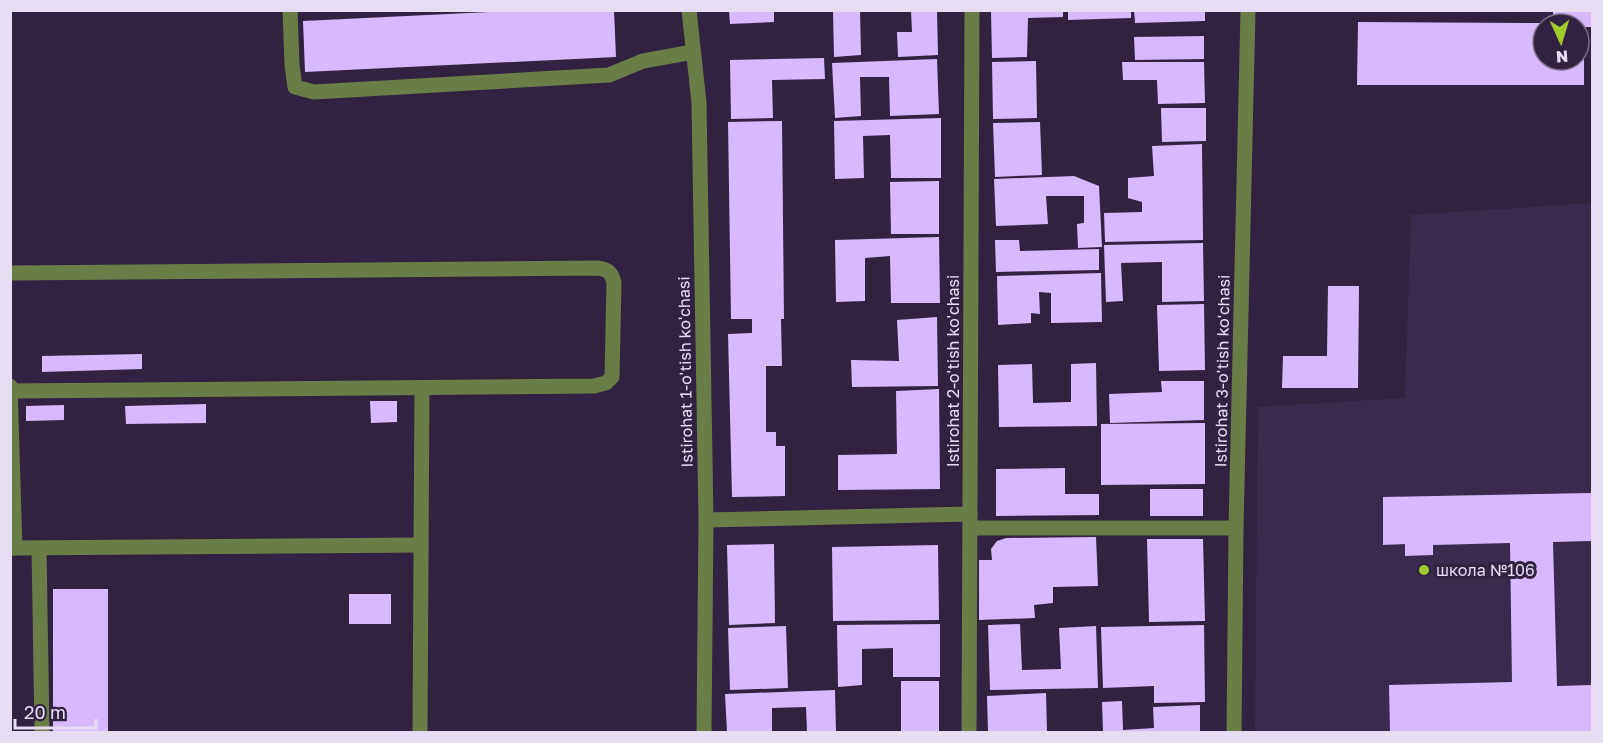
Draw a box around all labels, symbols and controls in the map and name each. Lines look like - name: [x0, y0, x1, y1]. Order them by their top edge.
- north arrow: [1531, 12, 1591, 72]
- text: N: [1555, 47, 1569, 67]
- street label: Istirohat 3-o'tish ko'chasi: [1210, 274, 1234, 468]
- street label: Istirohat 2-o'tish ko'chasi: [943, 275, 963, 467]
- street label: Istirohat 1-o'tish ko'chasi: [673, 276, 697, 468]
- place label: школа №106: [1436, 560, 1535, 580]
- marker: школа №106: [1417, 563, 1431, 577]
- scale bar: [15, 692, 96, 730]
- text: 20 m: [24, 701, 66, 723]

